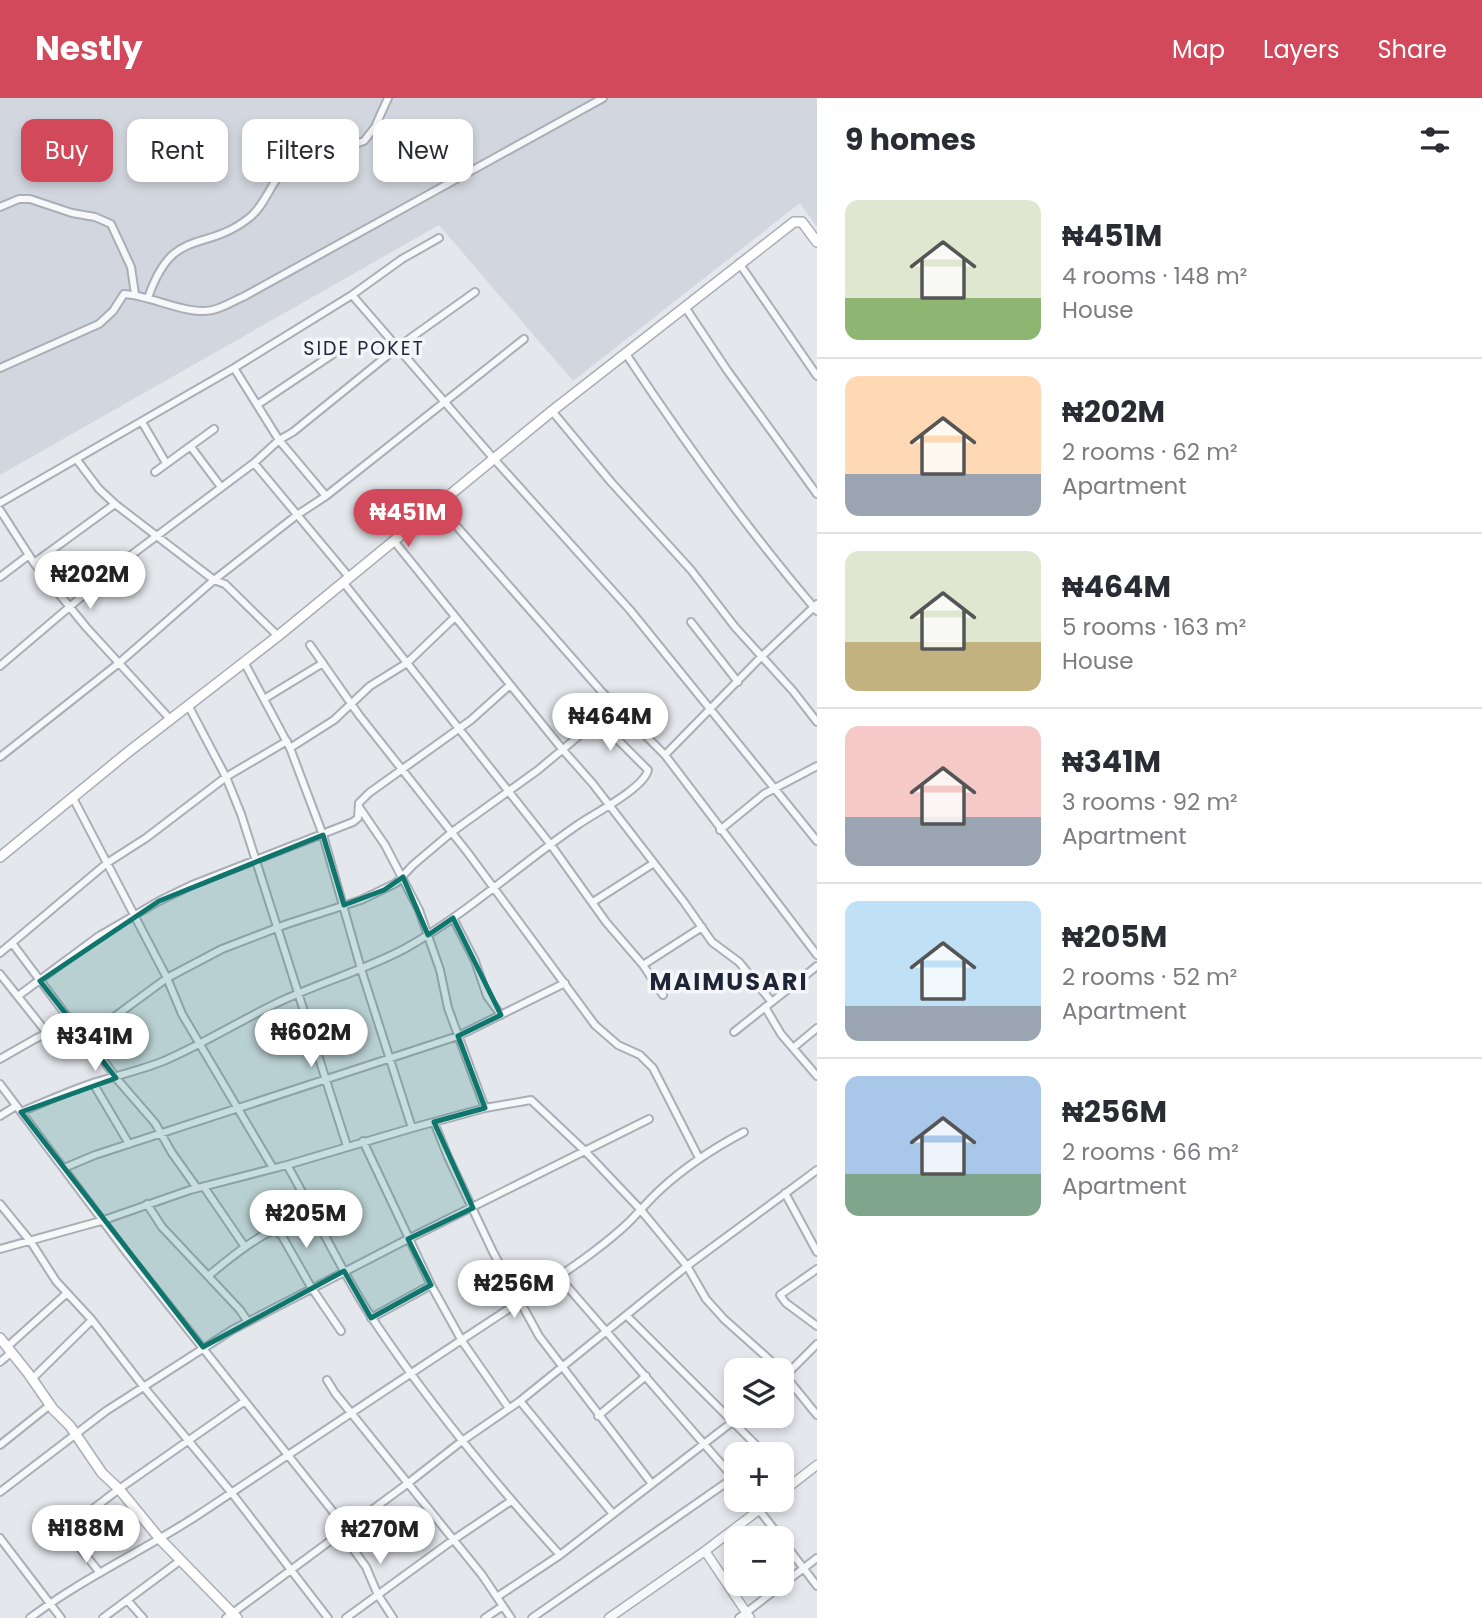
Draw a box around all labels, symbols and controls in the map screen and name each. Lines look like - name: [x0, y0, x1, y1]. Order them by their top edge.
- text: Nestly: [35, 25, 143, 72]
- text: Map: [1172, 33, 1225, 66]
- text: Layers: [1263, 33, 1339, 66]
- text: Share: [1377, 33, 1447, 66]
- text: 9 homes: [845, 118, 976, 161]
- chip: Buy: [21, 119, 113, 182]
- chip: Rent: [127, 119, 228, 182]
- chip: Filters: [242, 119, 359, 182]
- chip: New: [373, 119, 473, 182]
- icon: filters: [1416, 121, 1454, 159]
- text: ₦451M: [1062, 214, 1162, 257]
- icon: home: [901, 228, 985, 312]
- text: 4 rooms · 148 m²: [1062, 260, 1247, 292]
- text: House: [1062, 294, 1134, 326]
- district label: SIDE POKET: [303, 335, 425, 362]
- text: ₦202M: [1062, 390, 1165, 433]
- icon: home: [901, 404, 985, 488]
- text: 2 rooms · 62 m²: [1062, 436, 1238, 468]
- text: Apartment: [1062, 470, 1187, 502]
- pin: ₦451M: [359, 490, 457, 549]
- text: ₦451M: [370, 496, 446, 528]
- pin: ₦202M: [41, 552, 139, 611]
- text: ₦202M: [51, 558, 130, 590]
- text: ₦464M: [1062, 565, 1171, 608]
- icon: home: [901, 579, 985, 663]
- text: 5 rooms · 163 m²: [1062, 611, 1246, 643]
- text: House: [1062, 645, 1134, 677]
- pin: ₦464M: [561, 694, 659, 753]
- text: ₦464M: [568, 700, 652, 732]
- text: ₦341M: [1062, 740, 1161, 783]
- icon: home: [901, 754, 985, 838]
- text: 3 rooms · 92 m²: [1062, 786, 1238, 818]
- text: Apartment: [1062, 820, 1187, 852]
- text: ₦205M: [1062, 915, 1167, 958]
- icon: home: [901, 929, 985, 1013]
- text: 2 rooms · 52 m²: [1062, 961, 1237, 993]
- district label: MAIMUSARI: [650, 965, 808, 998]
- text: Apartment: [1062, 995, 1187, 1027]
- pin: ₦602M: [262, 1010, 360, 1069]
- pin: ₦341M: [46, 1014, 144, 1073]
- text: ₦602M: [271, 1016, 351, 1048]
- text: ₦341M: [57, 1020, 133, 1052]
- text: ₦256M: [1062, 1090, 1167, 1133]
- icon: home: [901, 1104, 985, 1188]
- text: 2 rooms · 66 m²: [1062, 1136, 1239, 1168]
- text: Apartment: [1062, 1170, 1187, 1202]
- pin: ₦205M: [257, 1190, 355, 1250]
- text: ₦205M: [266, 1197, 346, 1229]
- pin: ₦256M: [465, 1260, 563, 1320]
- text: ₦256M: [474, 1267, 554, 1299]
- map controls: [724, 1358, 794, 1596]
- button: layers: [724, 1358, 794, 1428]
- button: +: [724, 1442, 794, 1512]
- pin: ₦188M: [37, 1506, 135, 1565]
- pin: ₦270M: [331, 1506, 429, 1566]
- text: ₦188M: [48, 1512, 124, 1544]
- text: ₦270M: [341, 1513, 419, 1545]
- button: −: [724, 1526, 794, 1596]

